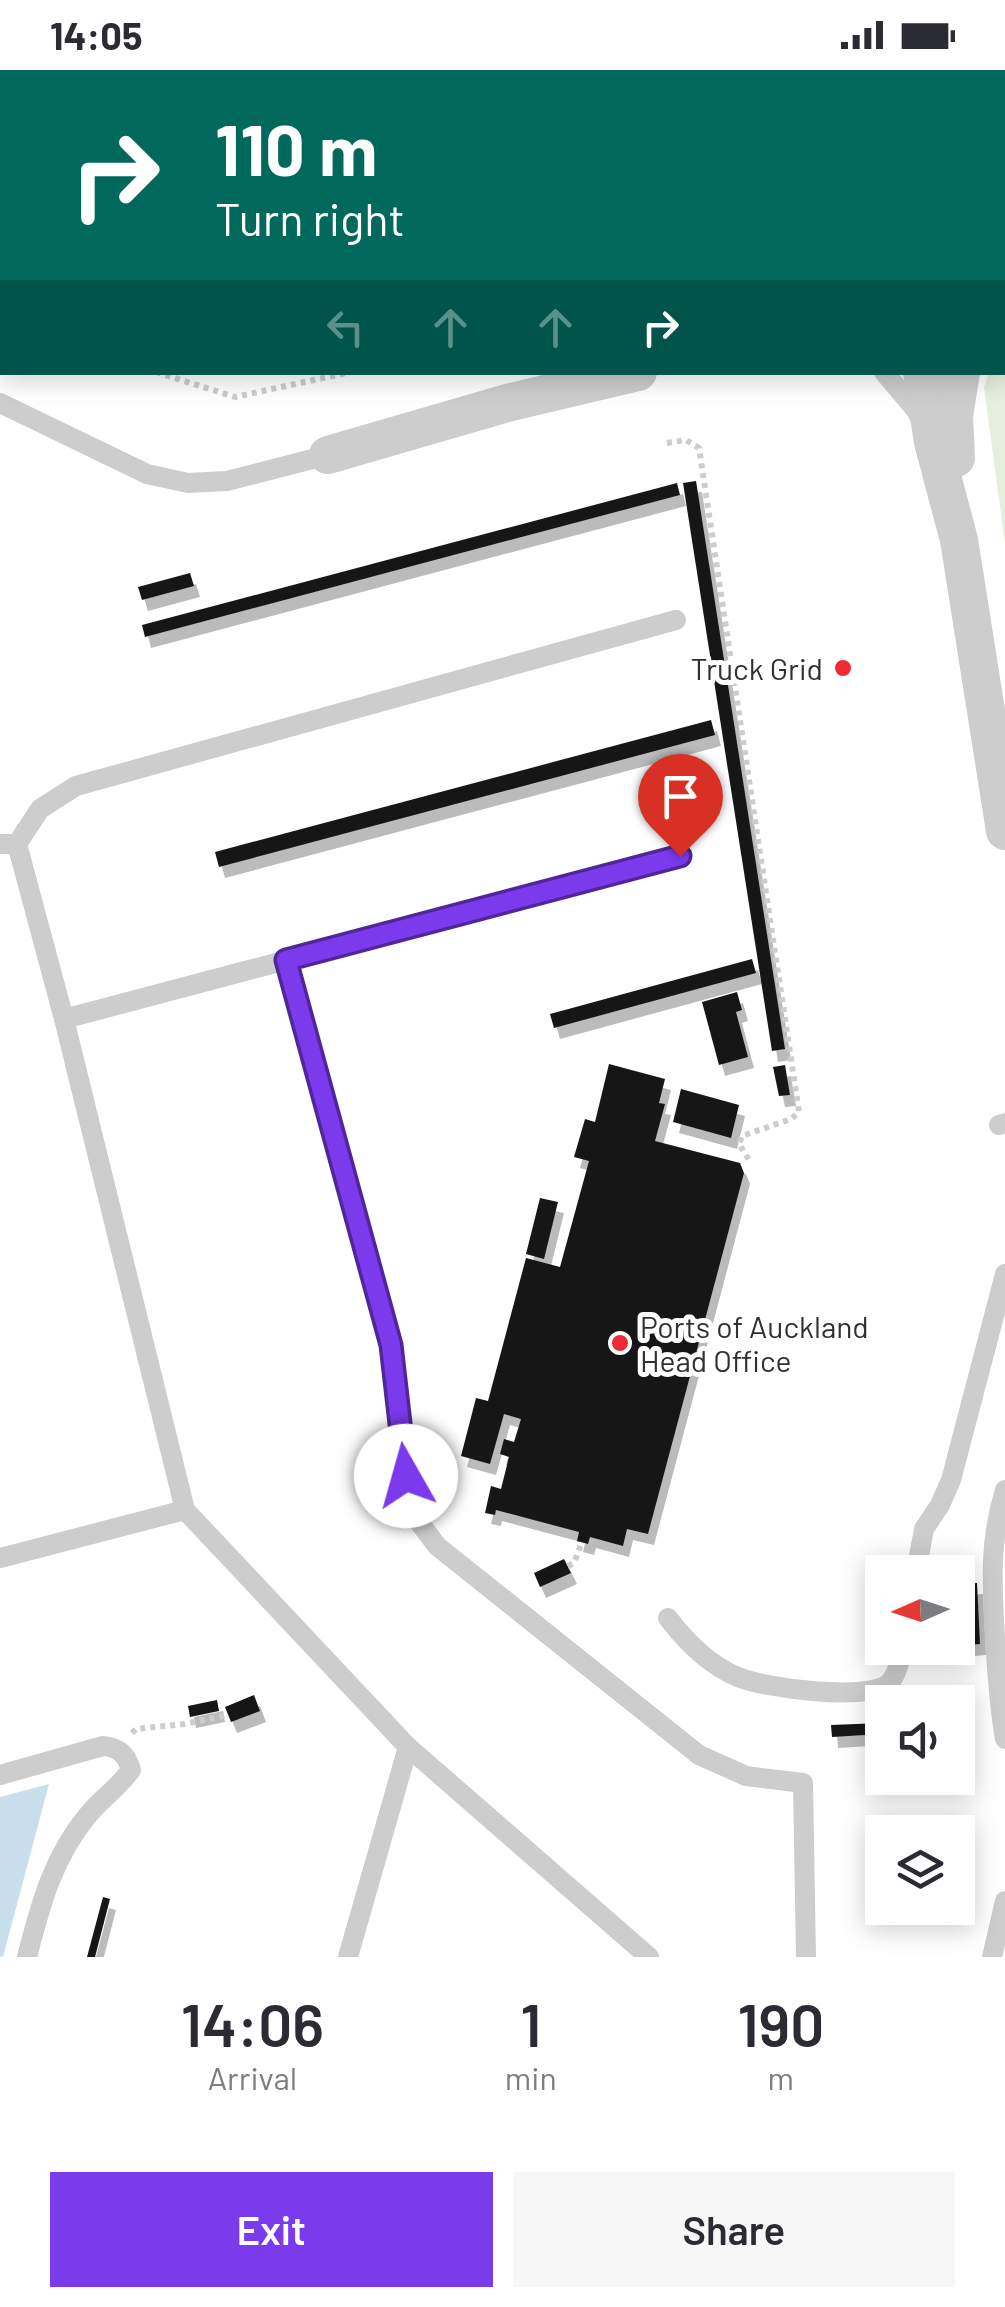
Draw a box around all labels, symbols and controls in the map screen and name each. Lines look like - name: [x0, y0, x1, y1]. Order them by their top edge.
- text: 14:05: [50, 12, 142, 58]
- text: 110 m: [215, 106, 377, 190]
- icon: right: [50, 110, 180, 240]
- text: Turn right: [215, 191, 405, 245]
- icon: left: [318, 300, 373, 355]
- icon: ahead: [423, 300, 478, 355]
- icon: ahead: [528, 300, 583, 355]
- icon: right: [633, 300, 688, 355]
- place label: Truck Grid: [691, 650, 823, 686]
- marker: Truck Grid: [832, 657, 854, 679]
- pin: [638, 754, 723, 857]
- icon: arrive: [653, 769, 708, 824]
- place label: Ports of Auckland Head Office: [640, 1308, 869, 1378]
- marker: Ports of Auckland Head Office: [609, 1332, 631, 1354]
- position arrow: [354, 1424, 458, 1528]
- north arrow: [865, 1555, 975, 1665]
- map controls: [865, 1555, 975, 1925]
- button: sound: [865, 1685, 975, 1795]
- button: layers: [865, 1815, 975, 1925]
- text: 14:06: [181, 1987, 324, 2059]
- text: 1: [520, 1987, 541, 2059]
- text: 190: [737, 1987, 824, 2059]
- text: Arrival: [208, 2058, 297, 2096]
- text: min: [505, 2058, 557, 2096]
- text: m: [768, 2058, 794, 2096]
- button: Exit: [50, 2172, 493, 2287]
- button: Share: [513, 2172, 955, 2287]

